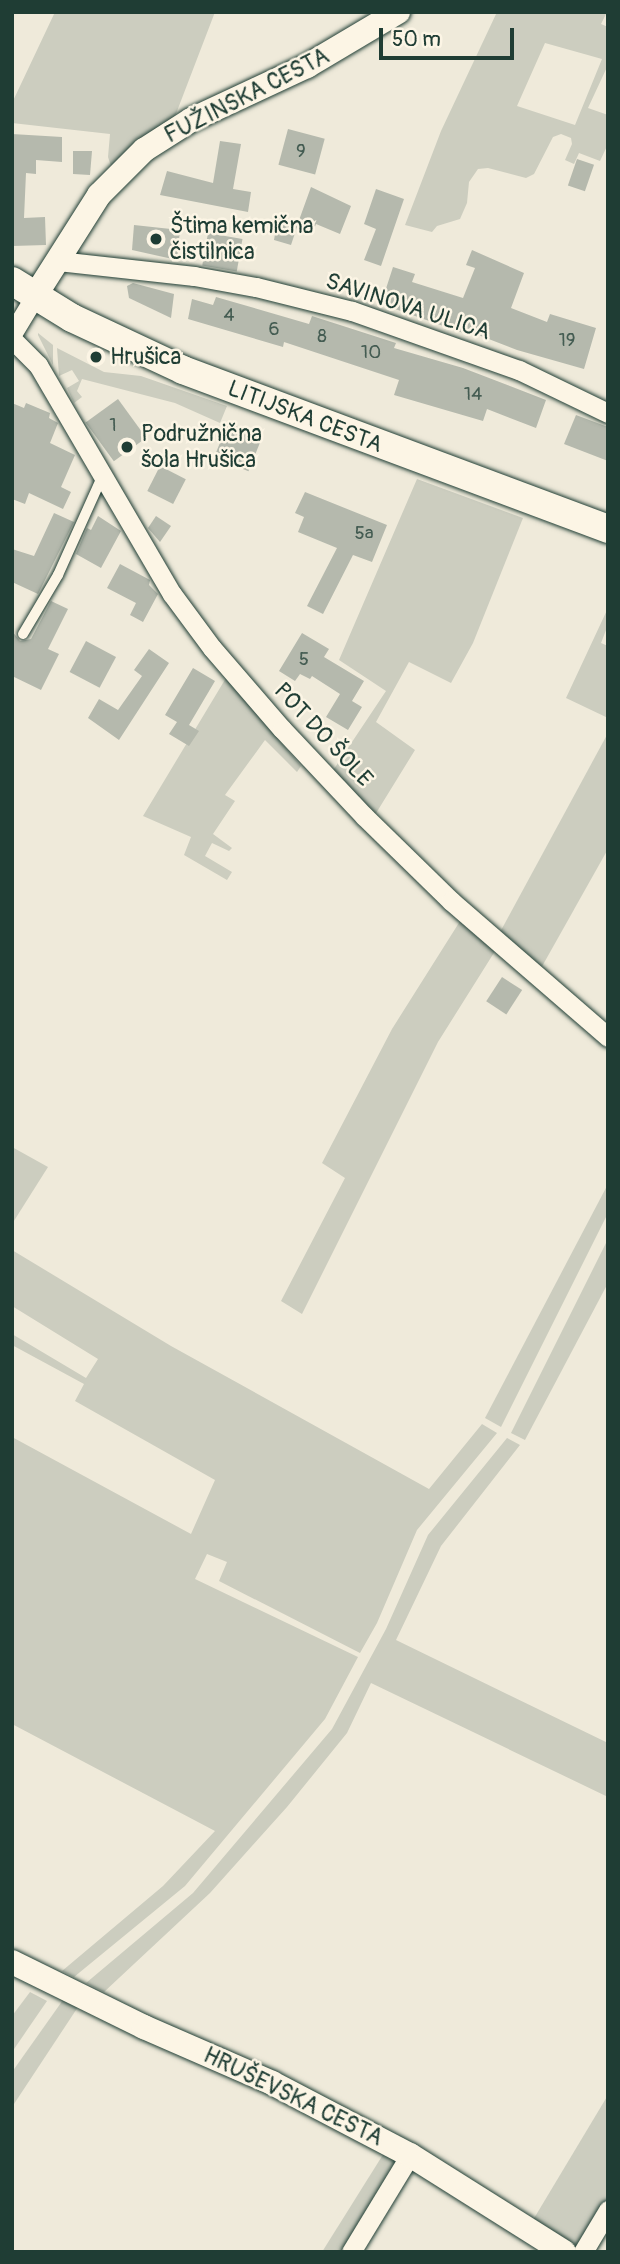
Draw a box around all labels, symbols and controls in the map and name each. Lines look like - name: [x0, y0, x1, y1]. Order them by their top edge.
- scale bar: [382, 14, 517, 58]
- text: 50 m: [392, 26, 441, 53]
- street label: FUŽINSKA CESTA: [160, 43, 334, 149]
- house number: 9: [296, 141, 306, 163]
- place label: Štima kemična čistilnica: [170, 212, 313, 266]
- marker: Štima kemična čistilnica: [148, 231, 164, 247]
- street label: SAVINOVA ULICA: [322, 267, 494, 347]
- house number: 4: [223, 305, 235, 327]
- house number: 6: [268, 319, 280, 341]
- house number: 8: [317, 326, 327, 348]
- house number: 19: [558, 330, 576, 352]
- house number: 10: [361, 342, 381, 364]
- place label: Hrušica: [110, 343, 181, 371]
- marker: Hrušica: [88, 349, 104, 365]
- street label: LITIJSKA CESTA: [224, 375, 386, 459]
- house number: 14: [464, 384, 482, 406]
- house number: 1: [109, 415, 117, 437]
- place label: Podružnična šola Hrušica: [141, 420, 262, 474]
- marker: Podružnična šola Hrušica: [119, 439, 135, 455]
- house number: 5a: [354, 523, 374, 545]
- house number: 5: [299, 649, 309, 671]
- street label: POT DO ŠOLE: [268, 677, 378, 793]
- street label: HRUŠEVSKA CESTA: [199, 2042, 387, 2152]

